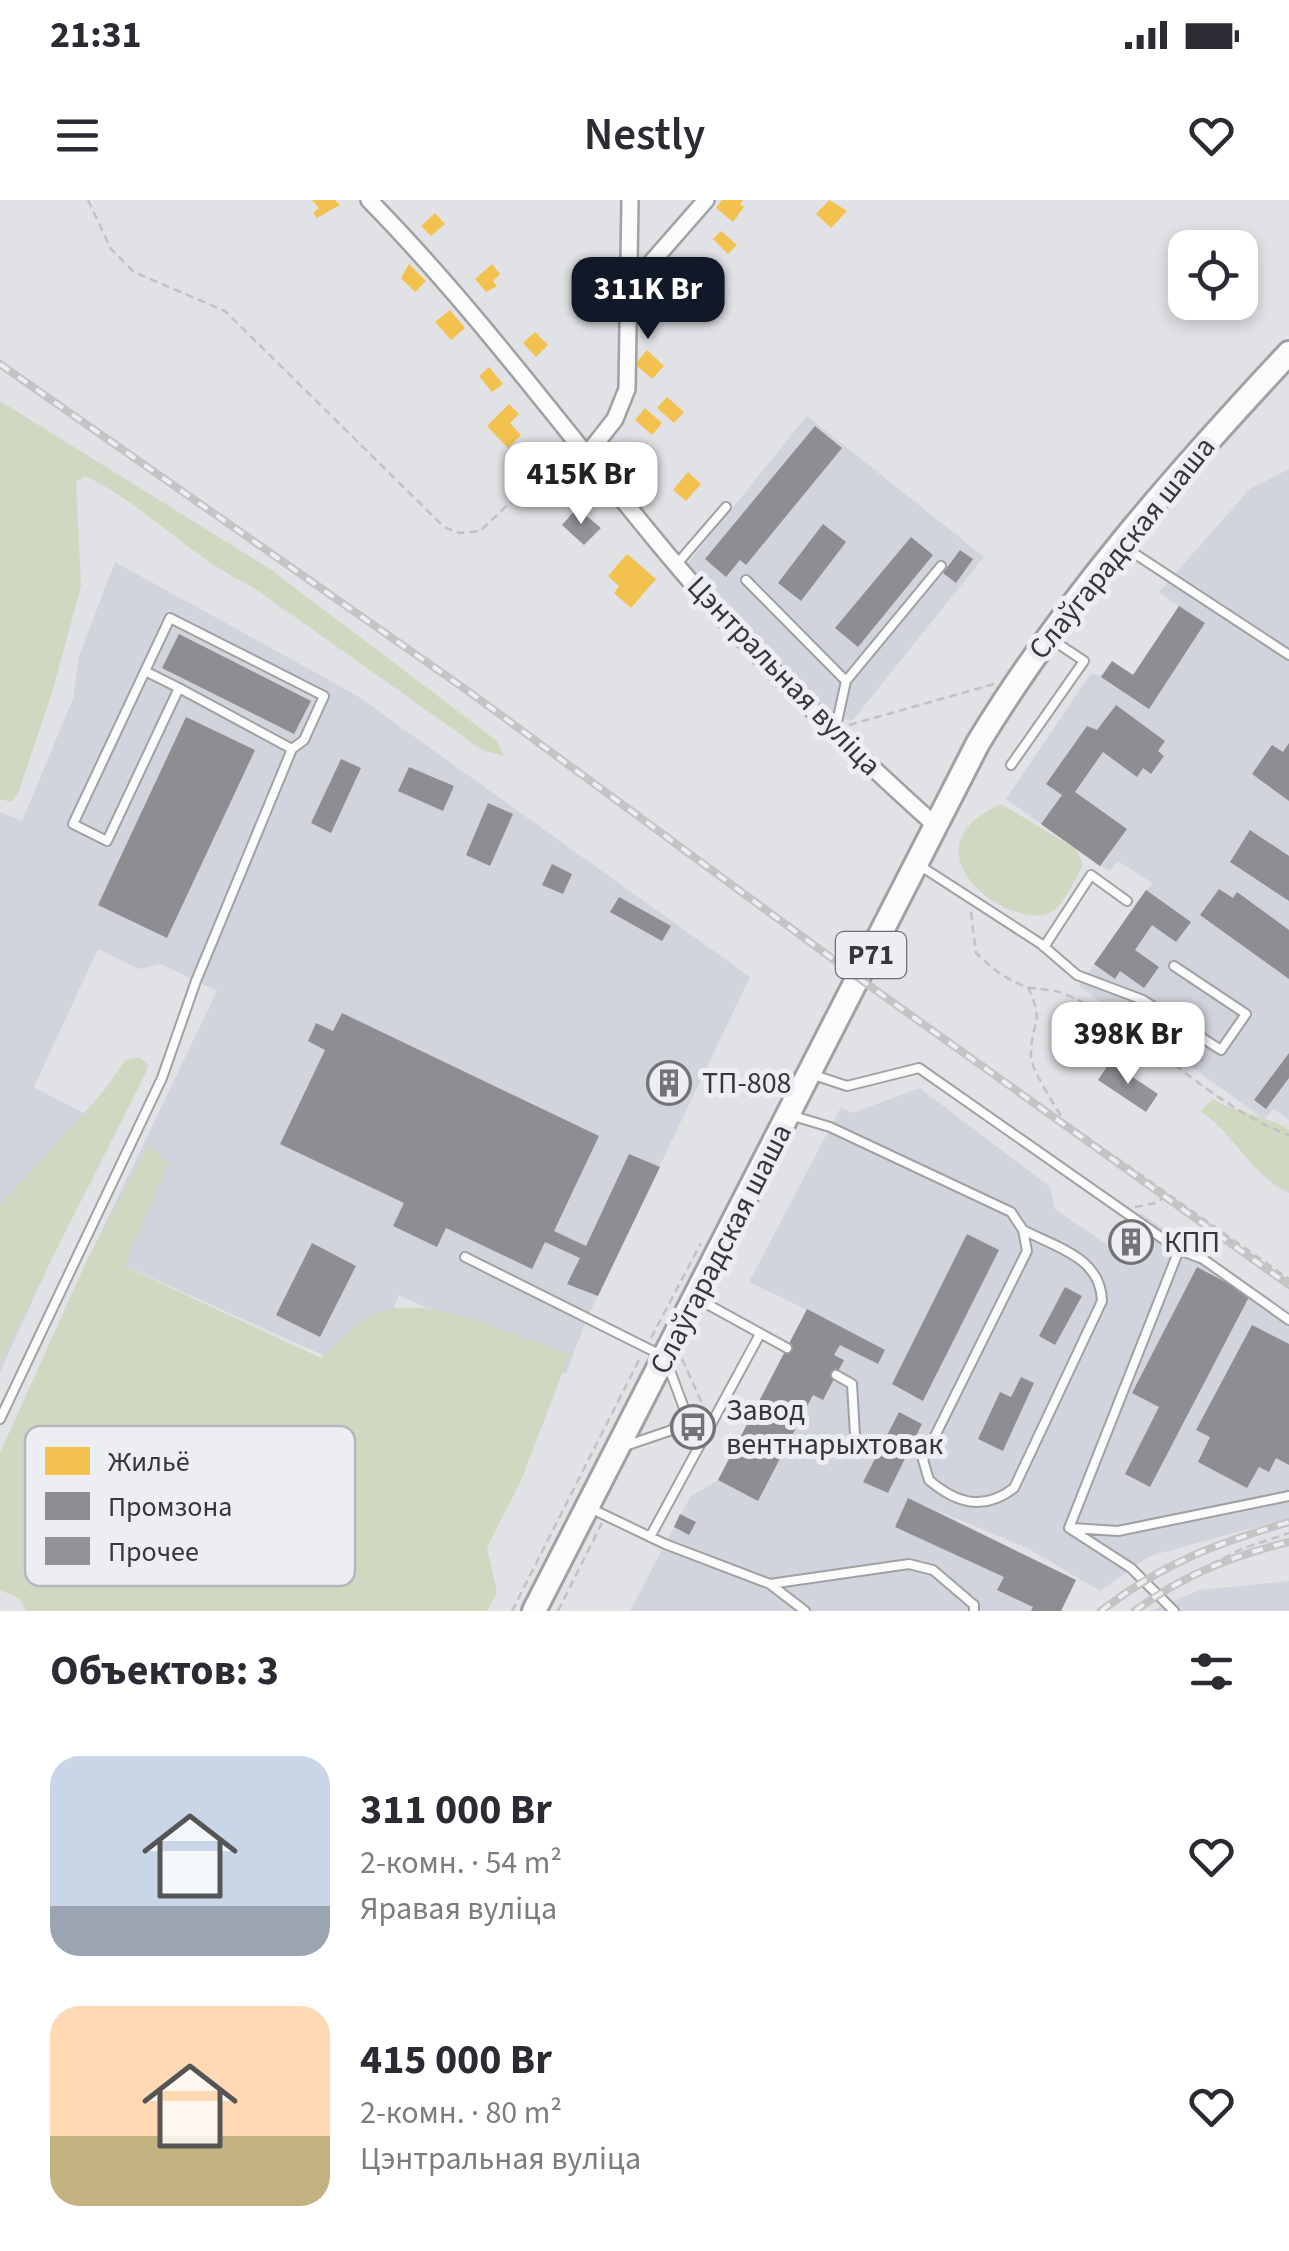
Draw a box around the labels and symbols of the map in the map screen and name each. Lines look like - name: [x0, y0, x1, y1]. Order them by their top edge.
- pin: 311K Br: [556, 257, 740, 342]
- street label: Слаўгарадская шаша: [1018, 427, 1226, 669]
- pin: 415K Br: [489, 442, 673, 527]
- street label: Цэнтральная вуліца: [677, 566, 891, 786]
- road number: Р71: [836, 932, 906, 978]
- pin: 398K Br: [1036, 1002, 1220, 1087]
- building icon: ТП-808: [646, 1060, 692, 1106]
- place label: ТП-808: [702, 1062, 792, 1105]
- street label: Слаўгарадская шаша: [639, 1116, 803, 1382]
- building icon: КПП: [1108, 1219, 1154, 1265]
- place label: КПП: [1164, 1221, 1220, 1264]
- place label: Завод вентнарыхтовак: [726, 1389, 943, 1466]
- bus stop icon: Завод вентнарыхтовак: [670, 1404, 716, 1450]
- legend: [25, 1426, 355, 1586]
- text: Жильё: [108, 1442, 190, 1482]
- text: Промзона: [108, 1487, 232, 1527]
- text: Прочее: [108, 1532, 199, 1572]

